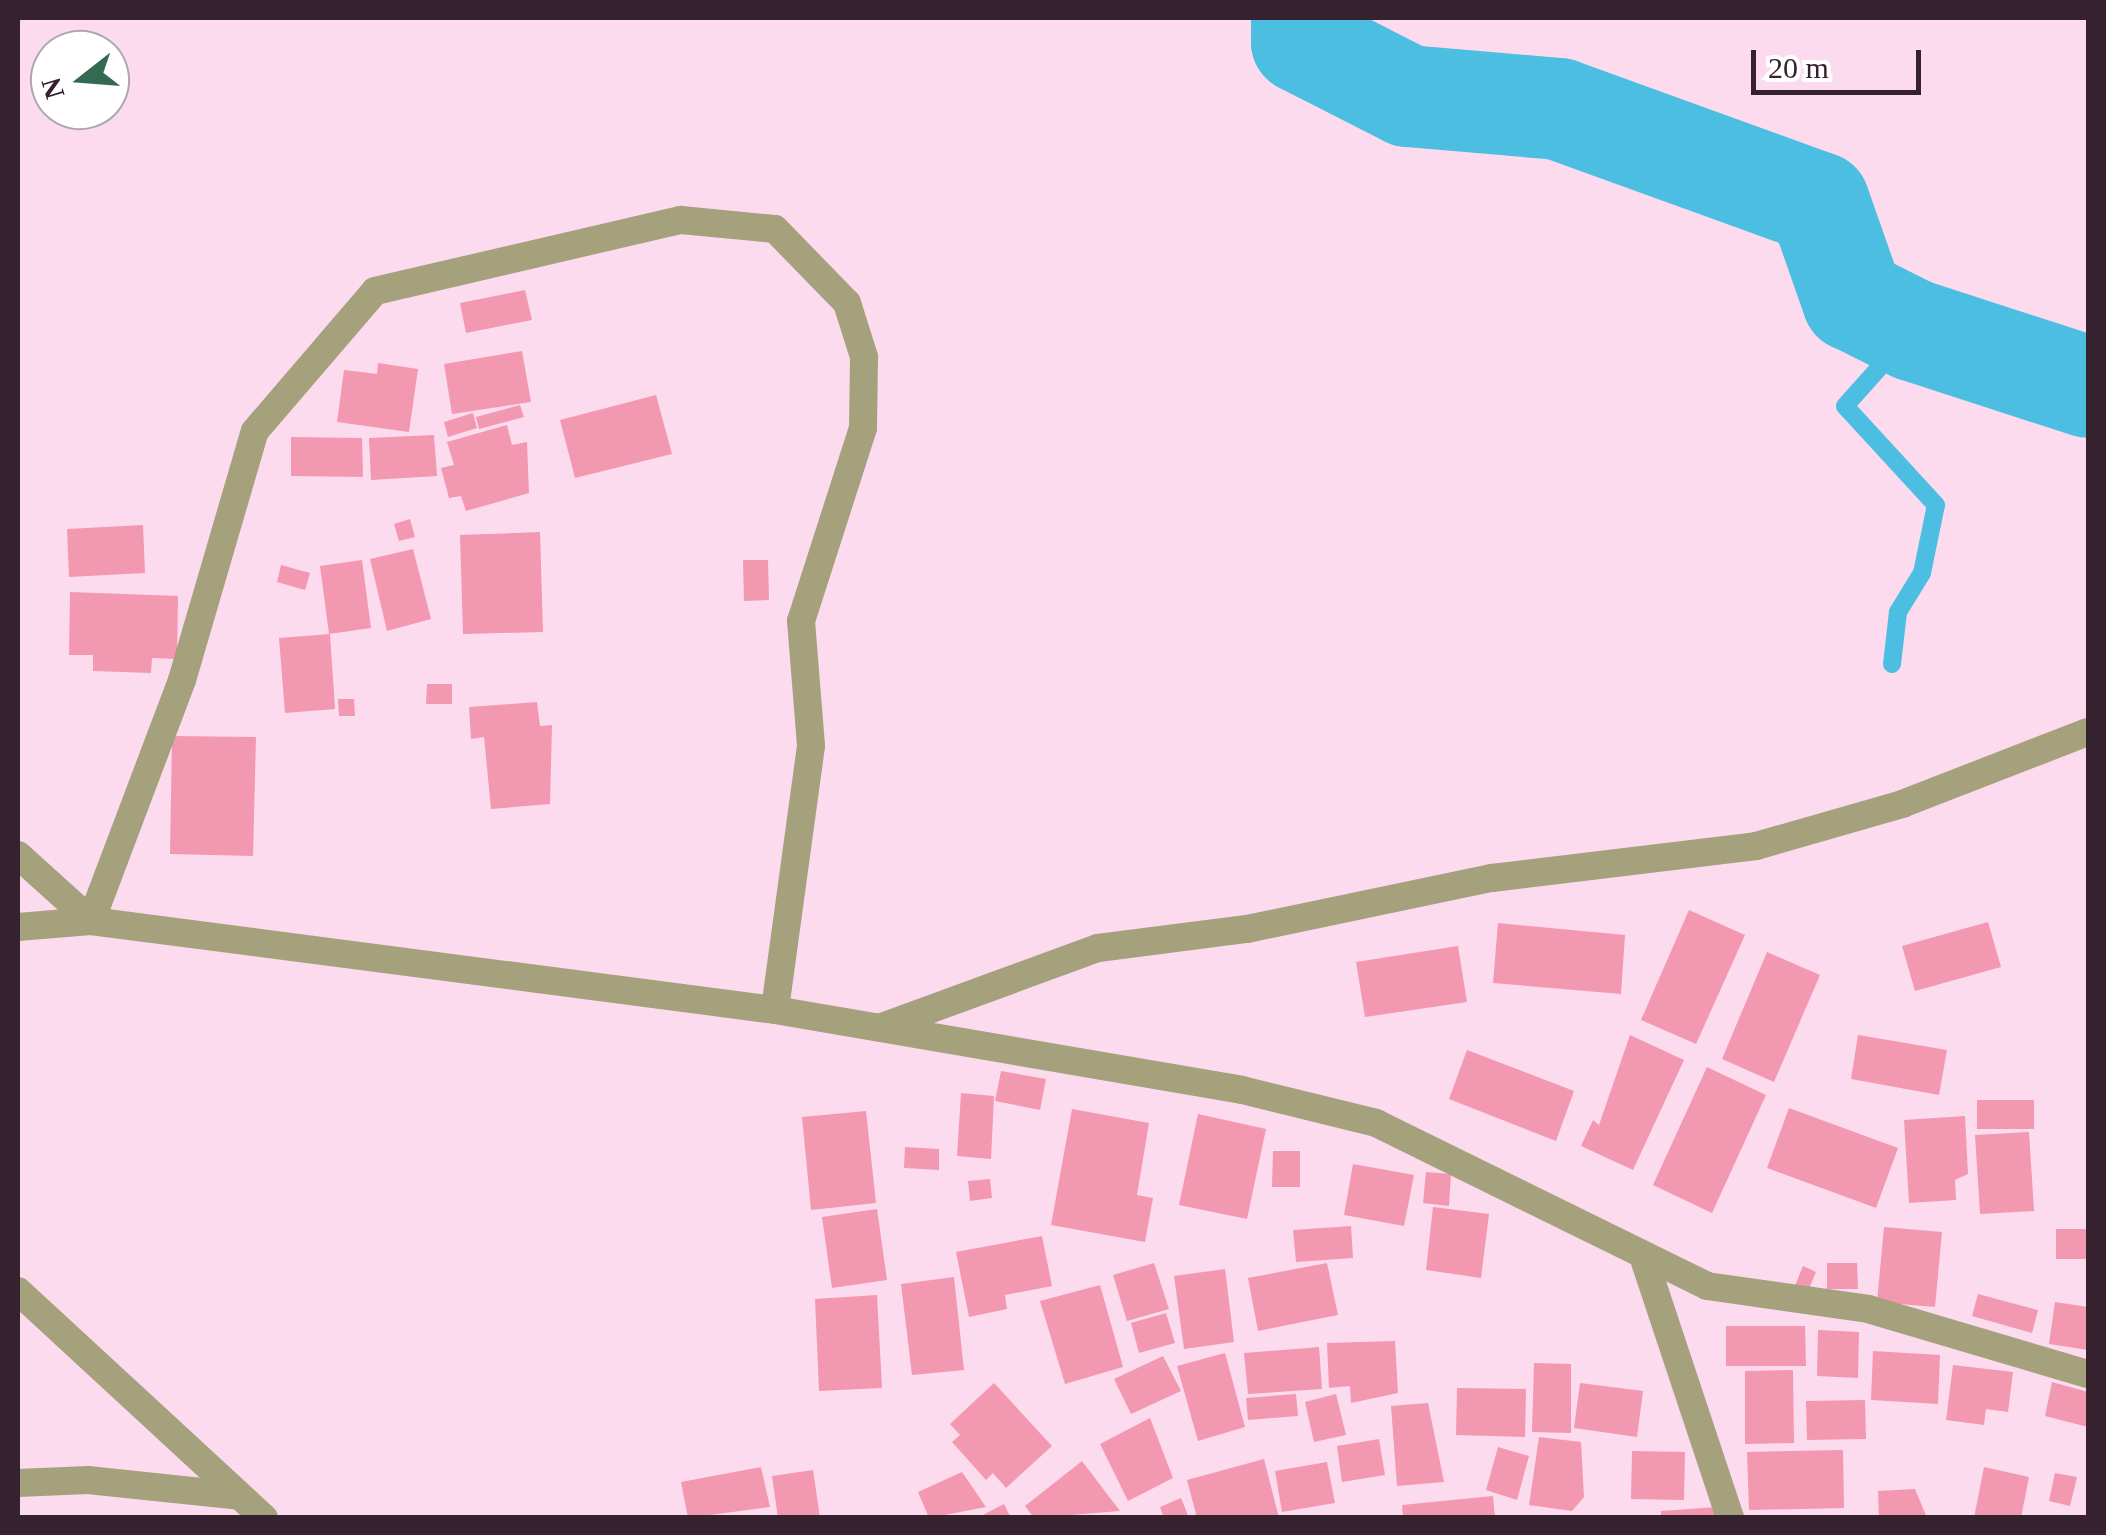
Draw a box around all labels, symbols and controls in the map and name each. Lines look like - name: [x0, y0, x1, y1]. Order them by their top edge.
- north arrow: [30, 30, 130, 130]
- scale bar: [1756, 30, 1926, 92]
- text: 20 m: [1768, 51, 1829, 84]
- text: N: [35, 74, 71, 103]

